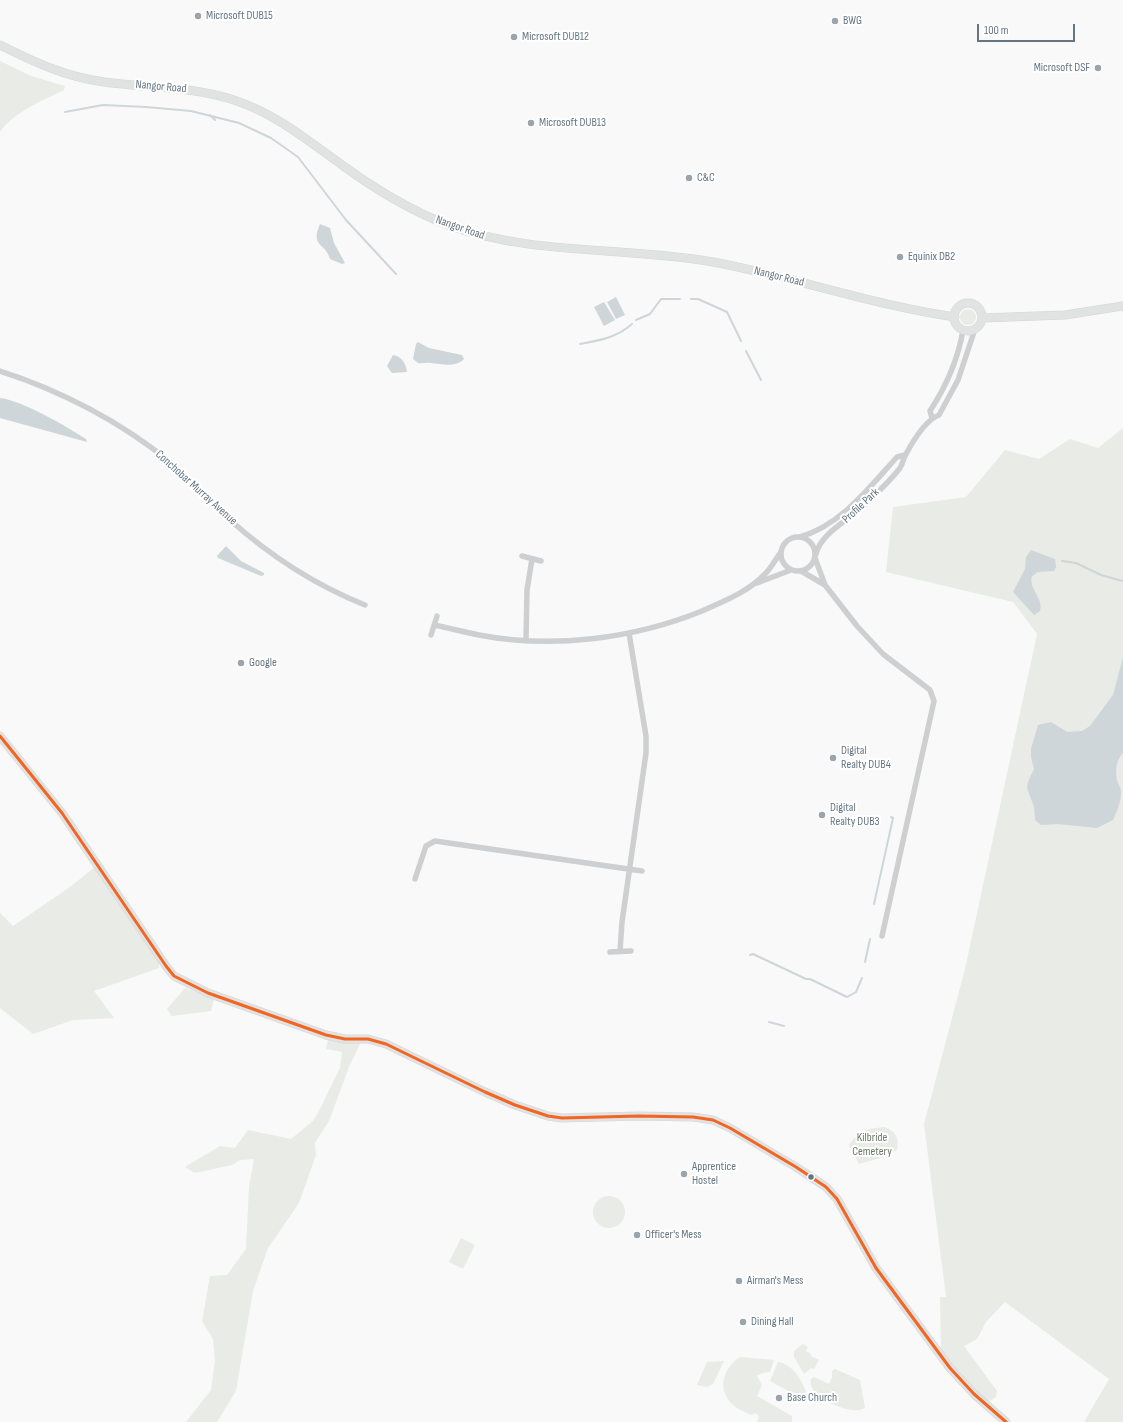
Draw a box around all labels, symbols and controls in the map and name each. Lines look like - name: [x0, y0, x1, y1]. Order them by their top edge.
- place label: Microsoft DUB15: [206, 9, 273, 23]
- marker: Microsoft DUB15: [193, 11, 203, 21]
- place label: BWG: [843, 14, 862, 28]
- marker: BWG: [830, 16, 840, 26]
- scale bar: [979, 16, 1077, 42]
- text: 100 m: [984, 23, 1009, 38]
- place label: Microsoft DUB12: [522, 30, 589, 44]
- marker: Microsoft DUB12: [509, 32, 519, 42]
- place label: Microsoft DSF: [1034, 61, 1090, 75]
- marker: Microsoft DSF: [1093, 63, 1103, 73]
- street label: Nangor Road: [135, 78, 187, 96]
- place label: Microsoft DUB13: [539, 116, 606, 130]
- marker: Microsoft DUB13: [526, 118, 536, 128]
- place label: C&C: [697, 171, 715, 185]
- marker: C&C: [684, 173, 694, 183]
- street label: Nangor Road: [434, 213, 486, 243]
- place label: Equinix DB2: [908, 250, 955, 264]
- marker: Equinix DB2: [895, 252, 905, 262]
- street label: Nangor Road: [753, 264, 805, 290]
- street label: Conchobar Murray Avenue: [152, 448, 240, 528]
- street label: Profile Park: [840, 485, 882, 527]
- place label: Google: [249, 656, 277, 670]
- marker: Google: [236, 658, 246, 668]
- place label: Digital Realty DUB4: [841, 744, 891, 772]
- marker: Digital Realty DUB4: [828, 753, 838, 763]
- place label: Digital Realty DUB3: [830, 801, 880, 829]
- marker: Digital Realty DUB3: [817, 810, 827, 820]
- park label: Kilbride Cemetery: [852, 1131, 892, 1159]
- place label: Apprentice Hostel: [692, 1160, 736, 1188]
- marker: Apprentice Hostel: [679, 1169, 689, 1179]
- unlabelled marker: [806, 1172, 816, 1182]
- place label: Officer's Mess: [645, 1228, 702, 1242]
- marker: Officer's Mess: [632, 1230, 642, 1240]
- place label: Airman's Mess: [747, 1274, 803, 1288]
- marker: Airman's Mess: [734, 1276, 744, 1286]
- place label: Dining Hall: [751, 1315, 794, 1329]
- marker: Dining Hall: [738, 1317, 748, 1327]
- place label: Base Church: [787, 1391, 837, 1405]
- marker: Base Church: [774, 1393, 784, 1403]

